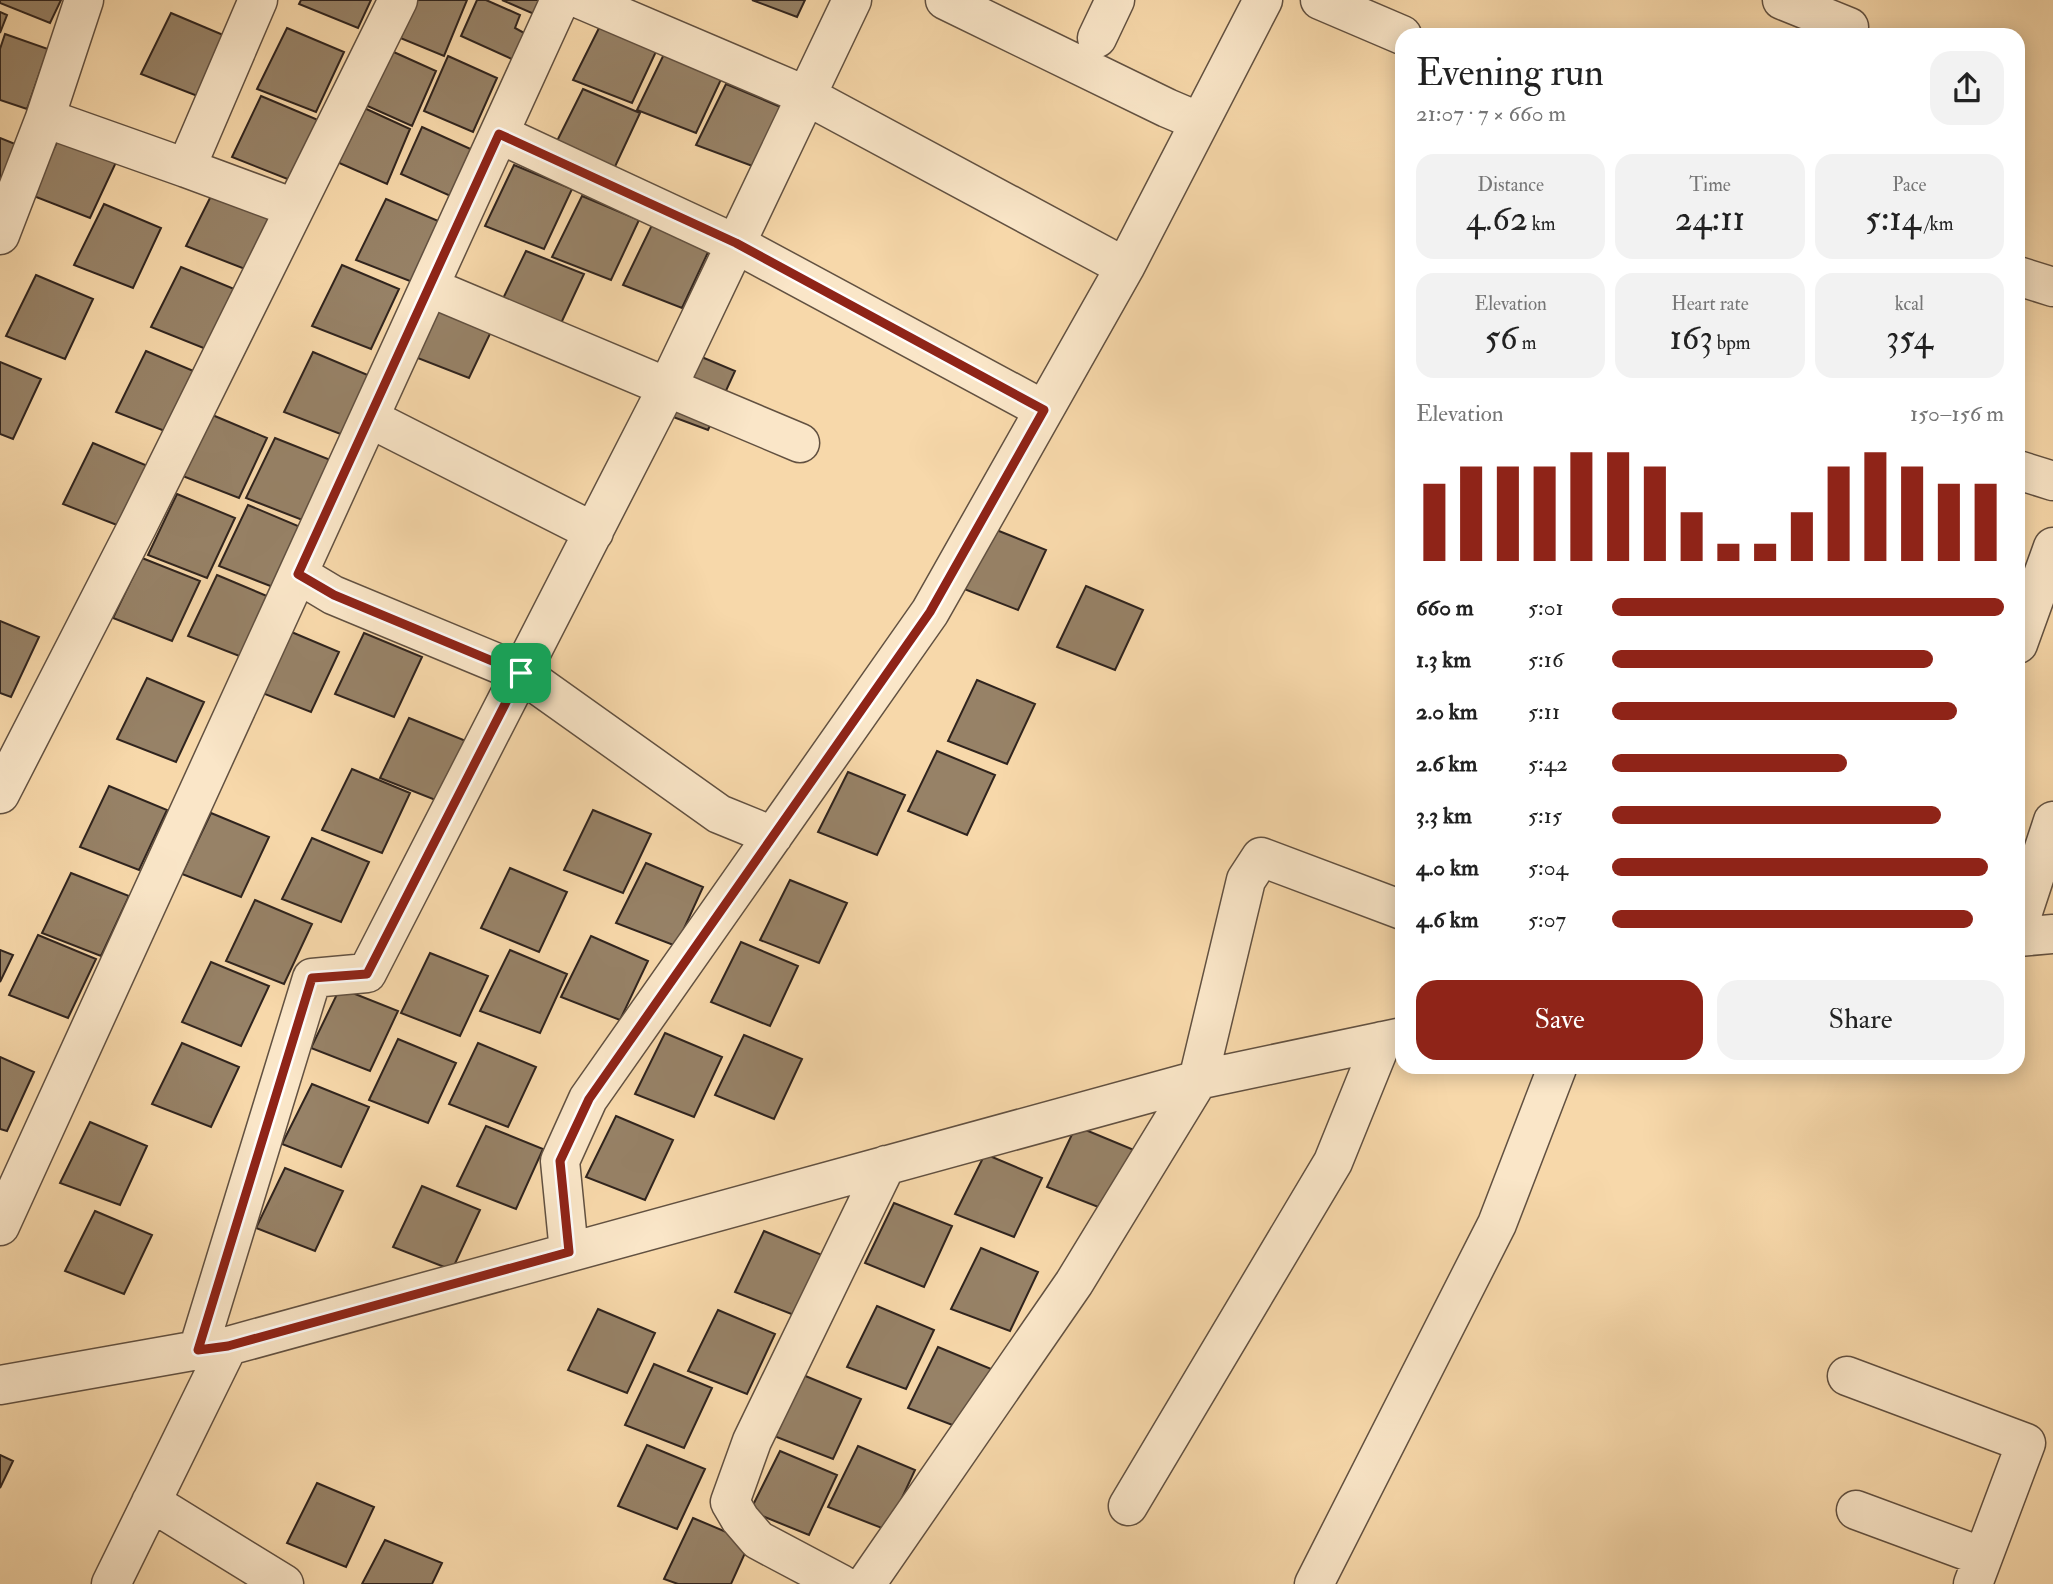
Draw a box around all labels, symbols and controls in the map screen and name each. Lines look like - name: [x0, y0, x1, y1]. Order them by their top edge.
- text: Evening run: [1416, 49, 1604, 97]
- button: share: [1930, 51, 2004, 125]
- text: 21:07 · 7 × 660 m: [1416, 99, 1566, 128]
- text: Distance: [1477, 173, 1544, 197]
- text: Time: [1689, 173, 1731, 197]
- text: Pace: [1892, 173, 1926, 197]
- text: 4.62: [1466, 197, 1528, 241]
- text: 24:11: [1675, 197, 1745, 241]
- text: 5:14: [1865, 197, 1921, 241]
- text: km: [1528, 212, 1555, 236]
- text: /km: [1921, 212, 1953, 236]
- text: Elevation: [1474, 292, 1547, 316]
- text: Heart rate: [1671, 292, 1749, 316]
- text: kcal: [1895, 292, 1924, 316]
- text: 56: [1485, 316, 1518, 360]
- text: 163: [1669, 316, 1713, 360]
- text: 354: [1886, 316, 1933, 360]
- text: m: [1518, 331, 1537, 355]
- text: bpm: [1713, 331, 1751, 355]
- text: Elevation: [1416, 399, 1504, 428]
- text: 150–156 m: [1910, 399, 2004, 428]
- text: 660 m: [1416, 593, 1474, 622]
- text: 5:01: [1528, 593, 1564, 622]
- pin: [491, 643, 551, 703]
- text: 1.3 km: [1416, 645, 1471, 674]
- text: 5:16: [1528, 645, 1564, 674]
- icon: arrive: [502, 654, 540, 692]
- text: 2.0 km: [1416, 697, 1478, 726]
- text: 5:11: [1528, 697, 1560, 726]
- text: 2.6 km: [1416, 749, 1477, 778]
- text: 5:42: [1528, 749, 1568, 778]
- text: 3.3 km: [1416, 801, 1472, 830]
- text: 5:15: [1528, 801, 1562, 830]
- text: 4.0 km: [1416, 853, 1479, 882]
- text: 5:04: [1528, 853, 1568, 882]
- text: 4.6 km: [1416, 905, 1479, 934]
- text: 5:07: [1528, 905, 1566, 934]
- button: Save: [1416, 980, 1703, 1060]
- button: Share: [1717, 980, 2004, 1060]

